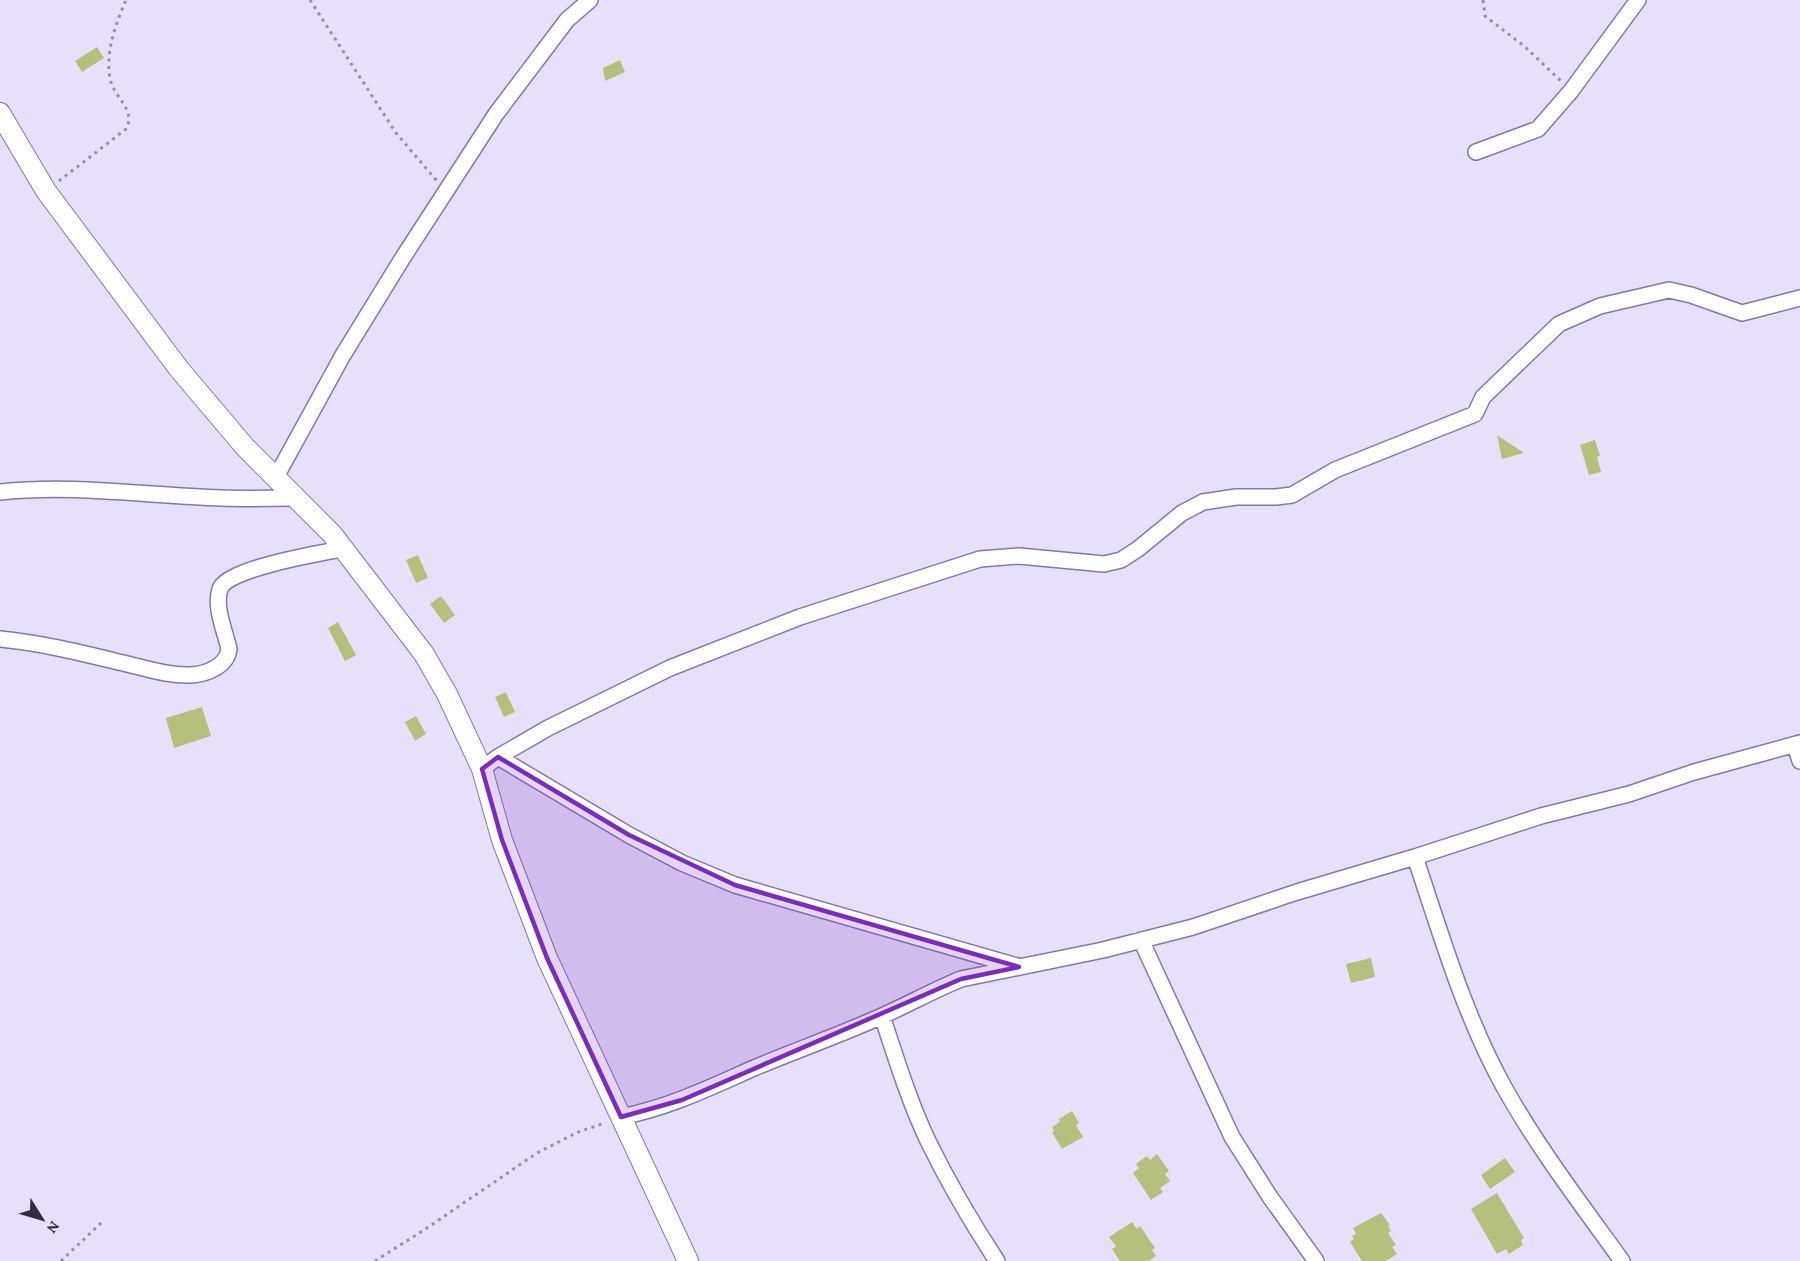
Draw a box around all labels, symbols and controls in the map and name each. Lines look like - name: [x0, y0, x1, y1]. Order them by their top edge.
- north arrow: [12, 1189, 72, 1249]
- text: N: [43, 1218, 64, 1237]

